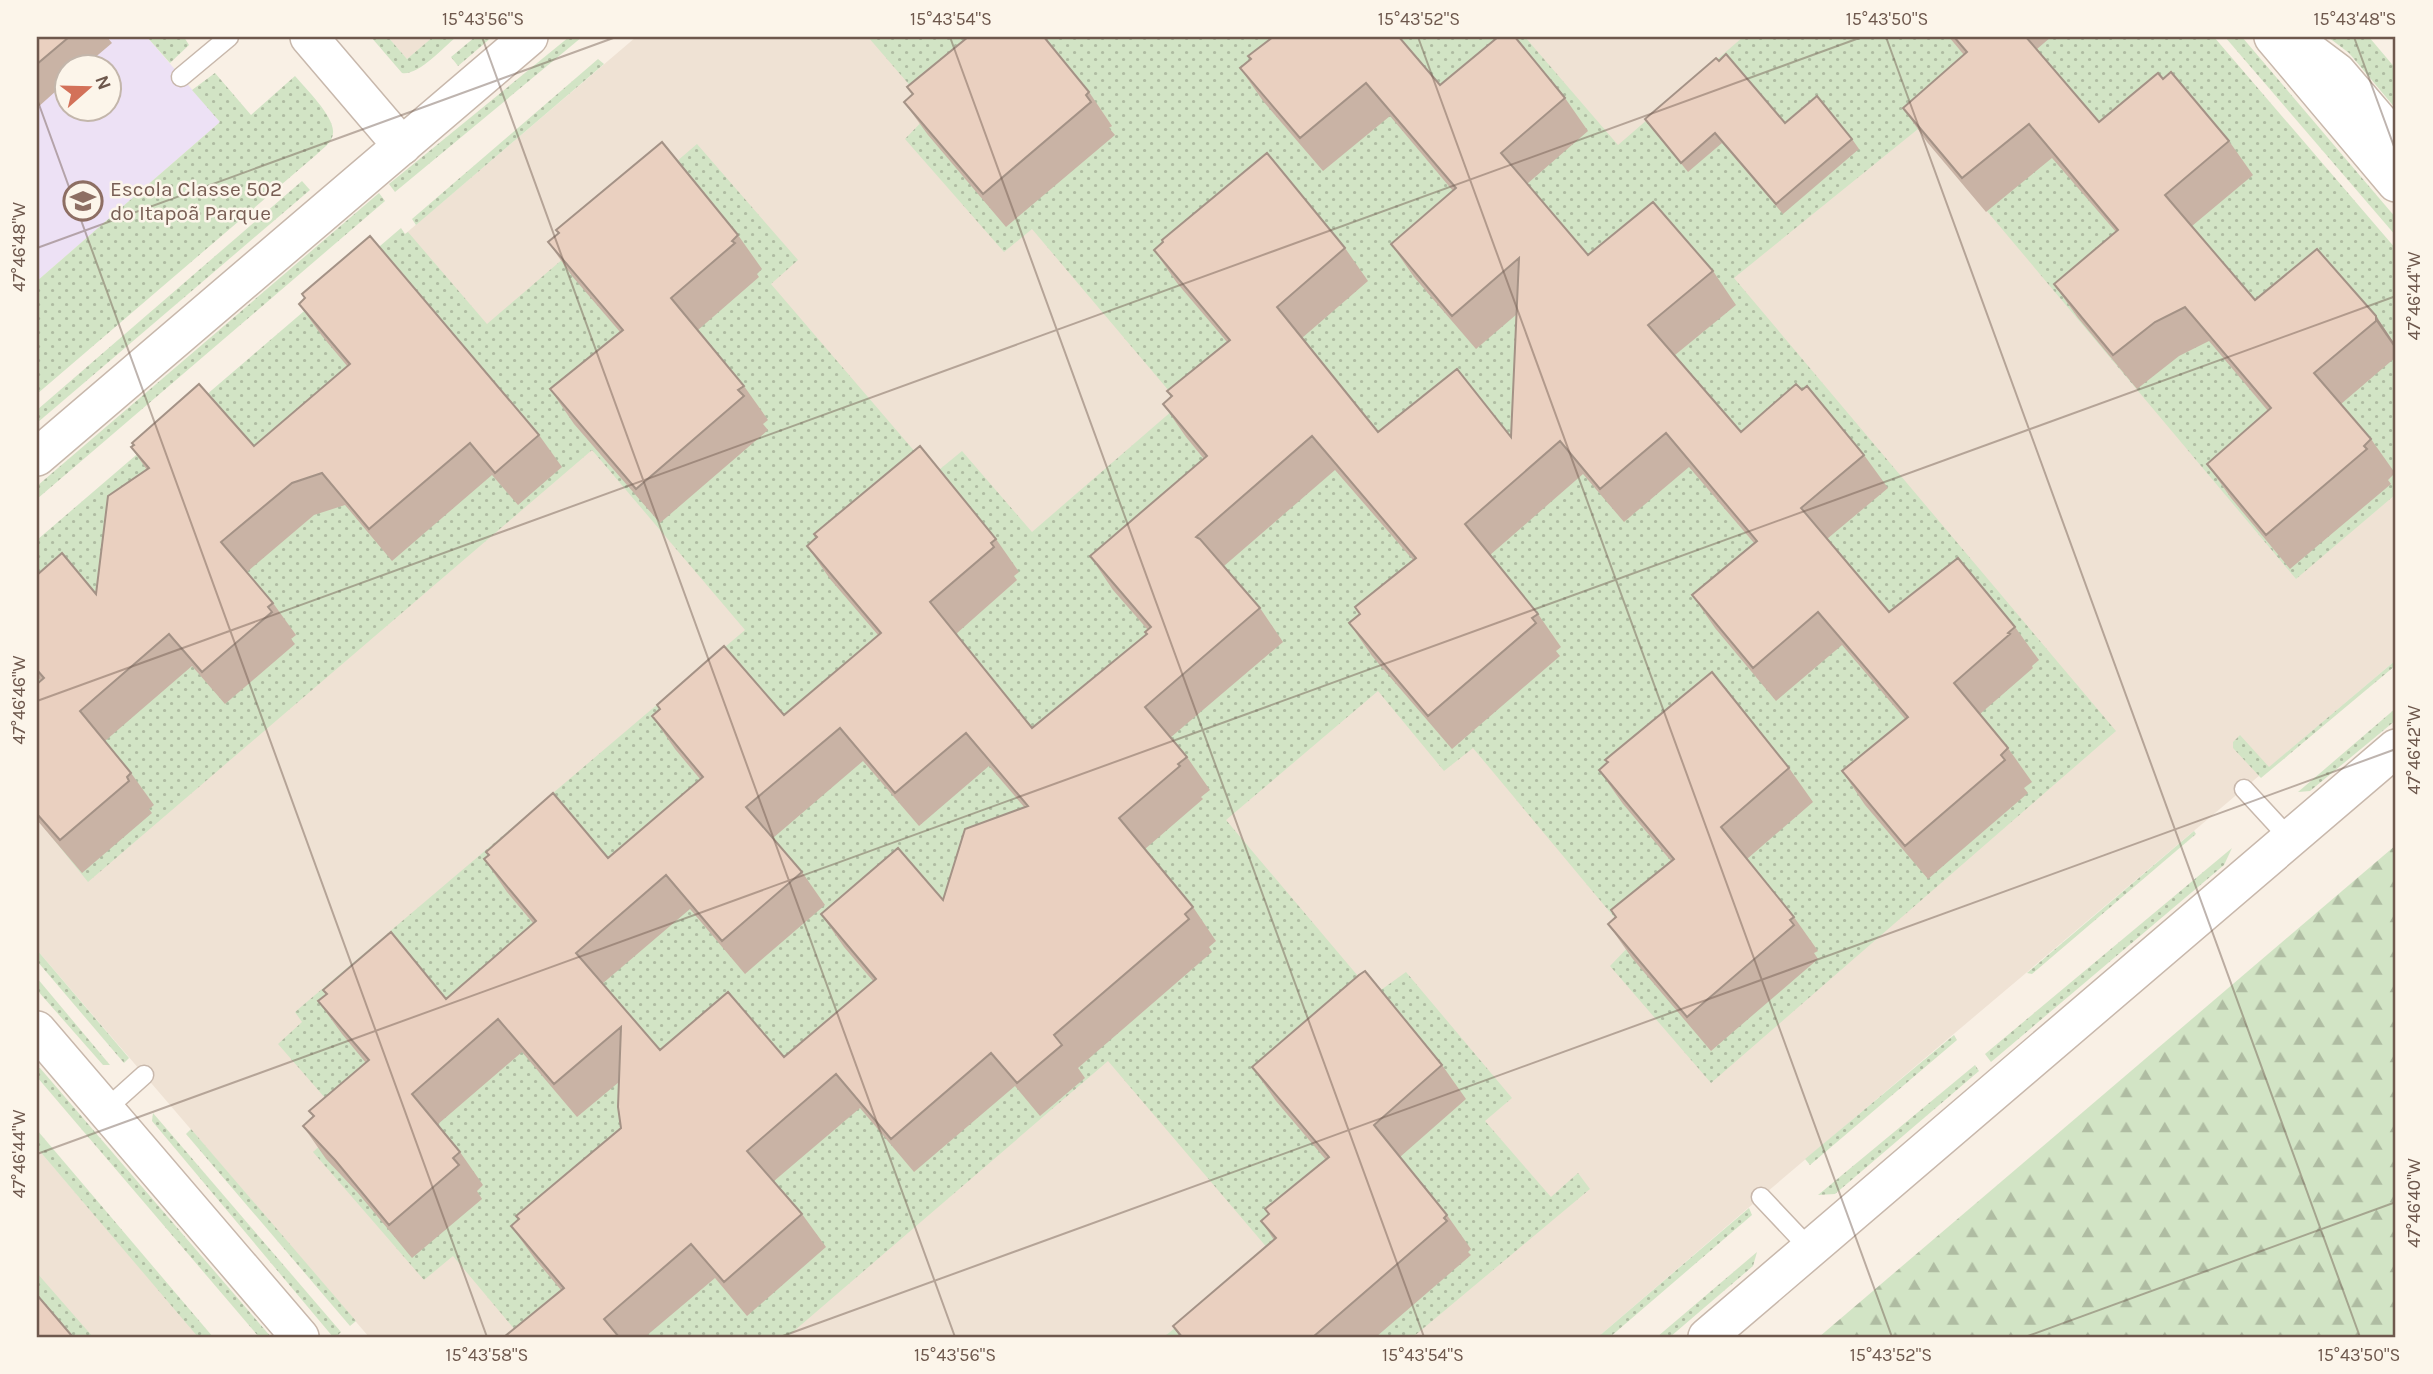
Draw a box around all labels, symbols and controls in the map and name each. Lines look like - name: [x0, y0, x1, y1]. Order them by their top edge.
- text: 15°43'56"S: [442, 8, 524, 30]
- text: 15°43'54"S: [910, 8, 992, 30]
- text: 15°43'52"S: [1378, 8, 1460, 30]
- text: 15°43'50"S: [1846, 8, 1928, 30]
- text: 15°43'48"S: [2314, 8, 2396, 30]
- north arrow: [52, 52, 122, 122]
- text: N: [90, 72, 116, 93]
- place label: Escola Classe 502 do Itapoã Parque: [110, 177, 282, 225]
- school or university icon: Escola Classe 502 do Itapoã Parque: [62, 180, 104, 222]
- text: 47°46'48"W: [8, 202, 30, 292]
- text: 47°46'44"W: [2403, 251, 2425, 341]
- text: 47°46'46"W: [8, 655, 30, 745]
- text: 47°46'42"W: [2403, 705, 2425, 795]
- text: 47°46'44"W: [8, 1109, 30, 1199]
- text: 47°46'40"W: [2403, 1158, 2425, 1248]
- text: 15°43'58"S: [446, 1344, 528, 1366]
- text: 15°43'56"S: [914, 1344, 996, 1366]
- text: 15°43'54"S: [1382, 1344, 1464, 1366]
- text: 15°43'52"S: [1850, 1344, 1932, 1366]
- text: 15°43'50"S: [2318, 1344, 2400, 1366]

